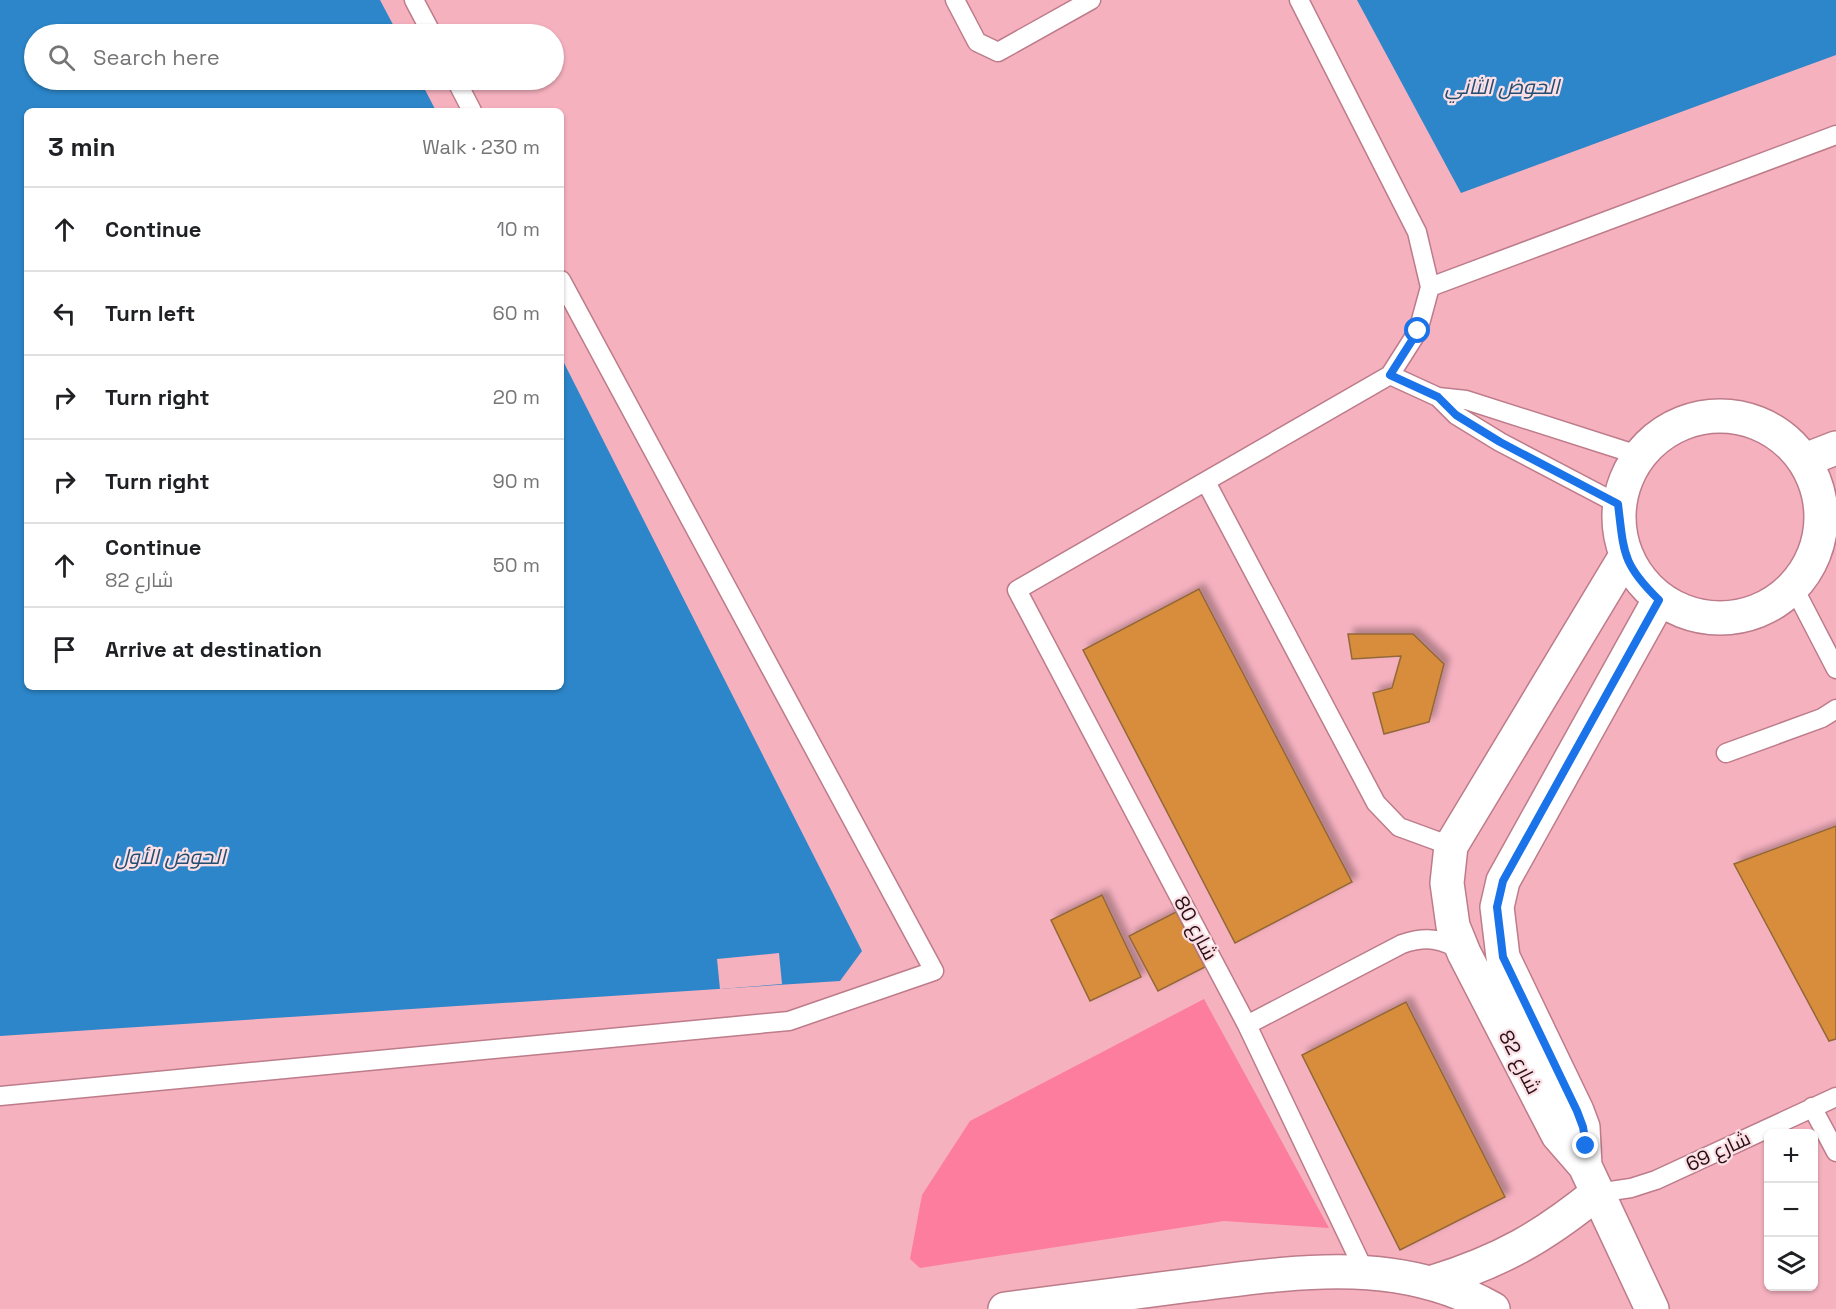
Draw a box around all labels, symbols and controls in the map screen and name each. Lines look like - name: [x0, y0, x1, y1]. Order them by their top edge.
- search box: [24, 24, 564, 90]
- icon: search: [45, 41, 78, 74]
- text: Search here: [93, 43, 220, 71]
- water label: الحوض الثاني: [1445, 73, 1562, 104]
- text: 3 min: [48, 130, 116, 164]
- text: Walk · 230 m: [422, 134, 540, 160]
- icon: ahead: [48, 213, 81, 246]
- text: Continue: [105, 215, 201, 243]
- text: 10 m: [496, 216, 540, 242]
- icon: left: [48, 297, 81, 330]
- text: Turn left: [105, 299, 195, 327]
- text: 60 m: [493, 300, 540, 326]
- route start: [1404, 317, 1430, 343]
- icon: right: [48, 381, 81, 414]
- text: Turn right: [105, 383, 210, 411]
- text: 20 m: [493, 384, 540, 410]
- icon: right: [48, 465, 81, 498]
- text: Turn right: [105, 467, 210, 495]
- text: 90 m: [493, 468, 540, 494]
- text: Continue: [105, 533, 201, 561]
- icon: ahead: [48, 549, 81, 582]
- text: 50 m: [493, 552, 540, 578]
- text: شارع 82: [105, 567, 173, 593]
- icon: arrive: [48, 633, 81, 666]
- text: Arrive at destination: [105, 635, 322, 663]
- water label: الحوض الأول: [114, 843, 228, 870]
- street label: شارع 80: [1167, 891, 1224, 965]
- street label: شارع 82: [1492, 1026, 1547, 1099]
- street label: شارع 69: [1682, 1125, 1755, 1178]
- map controls: [1764, 1129, 1818, 1291]
- button: +: [1764, 1129, 1818, 1183]
- route end: [1572, 1132, 1598, 1158]
- button: −: [1764, 1183, 1818, 1237]
- button: layers: [1764, 1237, 1818, 1291]

